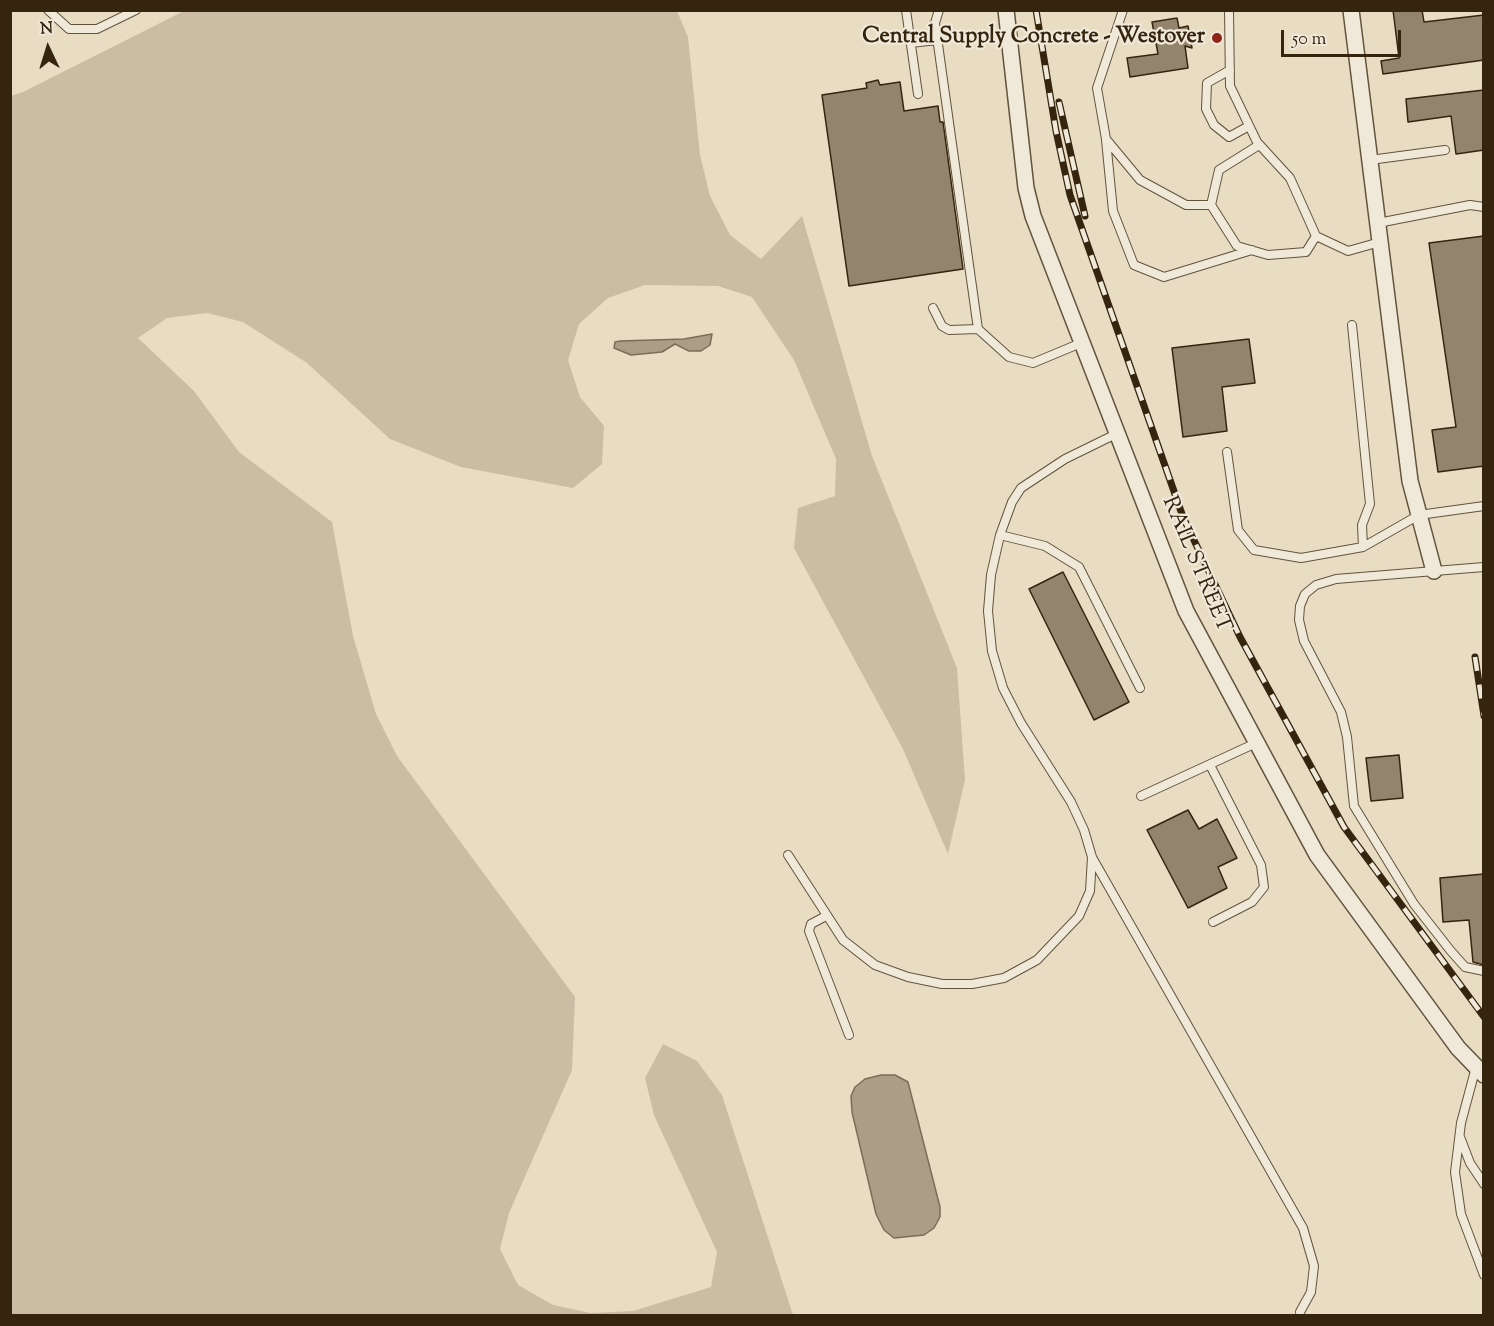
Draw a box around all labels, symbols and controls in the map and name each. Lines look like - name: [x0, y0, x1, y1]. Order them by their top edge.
- north arrow: [18, 18, 78, 78]
- text: N: [40, 18, 54, 41]
- scale bar: [1284, 18, 1404, 56]
- place label: Central Supply Concrete - Westover: [862, 25, 1205, 51]
- text: 50 m: [1292, 27, 1326, 53]
- marker: Central Supply Concrete - Westover: [1210, 31, 1224, 45]
- street label: RAIL STREET: [1154, 493, 1236, 637]

